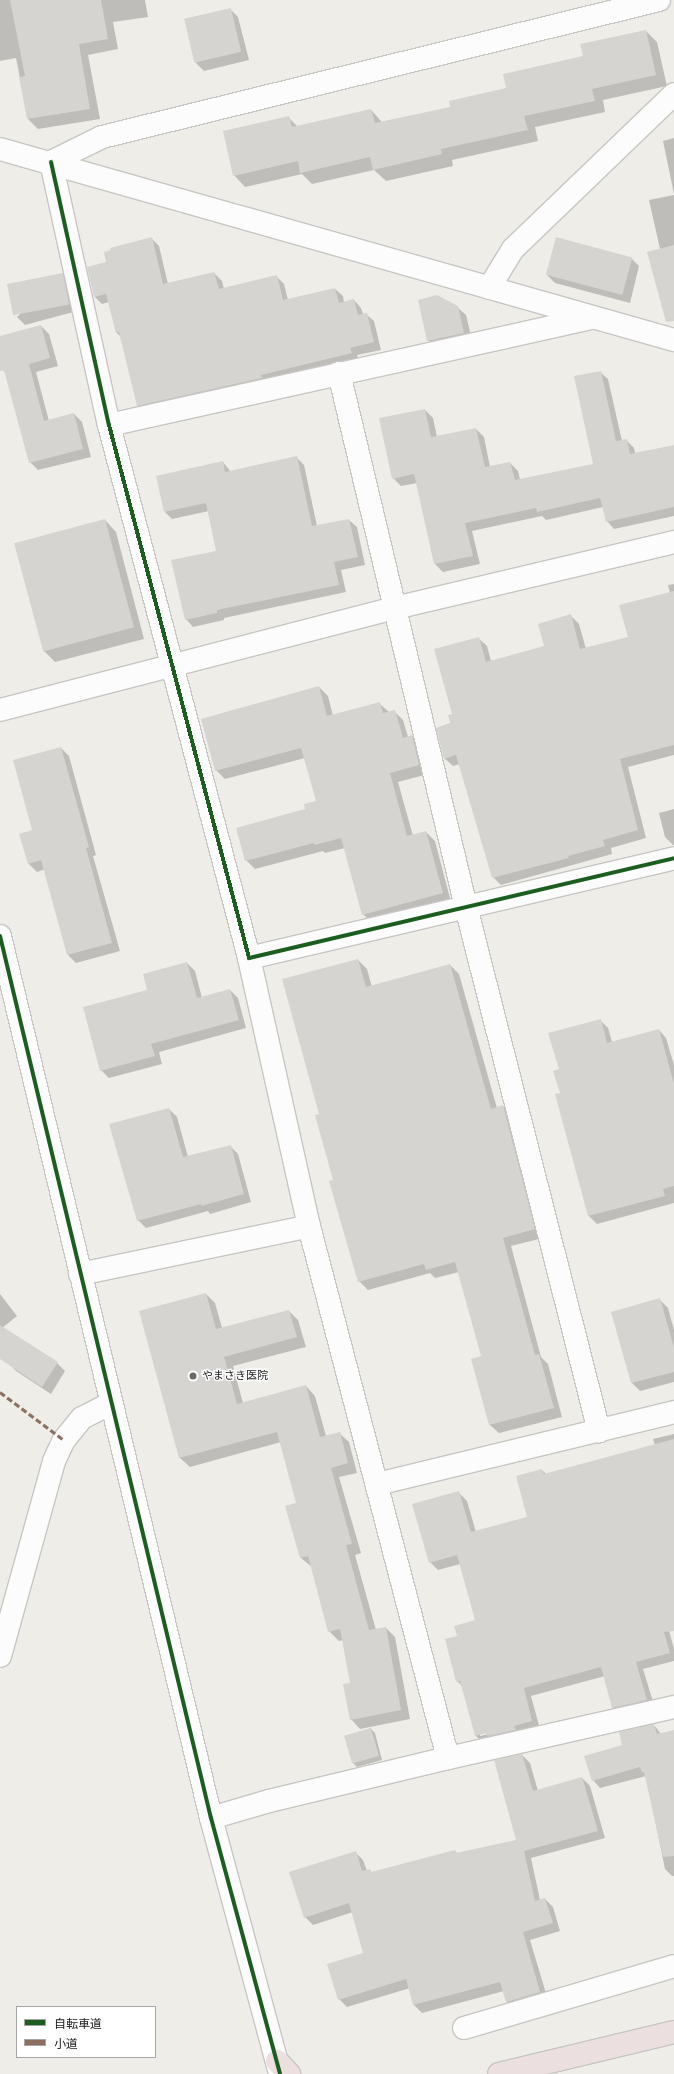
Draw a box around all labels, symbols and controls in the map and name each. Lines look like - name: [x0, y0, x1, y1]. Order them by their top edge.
- place label: やまさき医院: [202, 1369, 268, 1383]
- marker: やまさき医院: [187, 1370, 199, 1382]
- legend: [16, 2006, 156, 2058]
- text: 自転車道: [54, 2017, 102, 2031]
- text: 小道: [54, 2037, 78, 2051]

